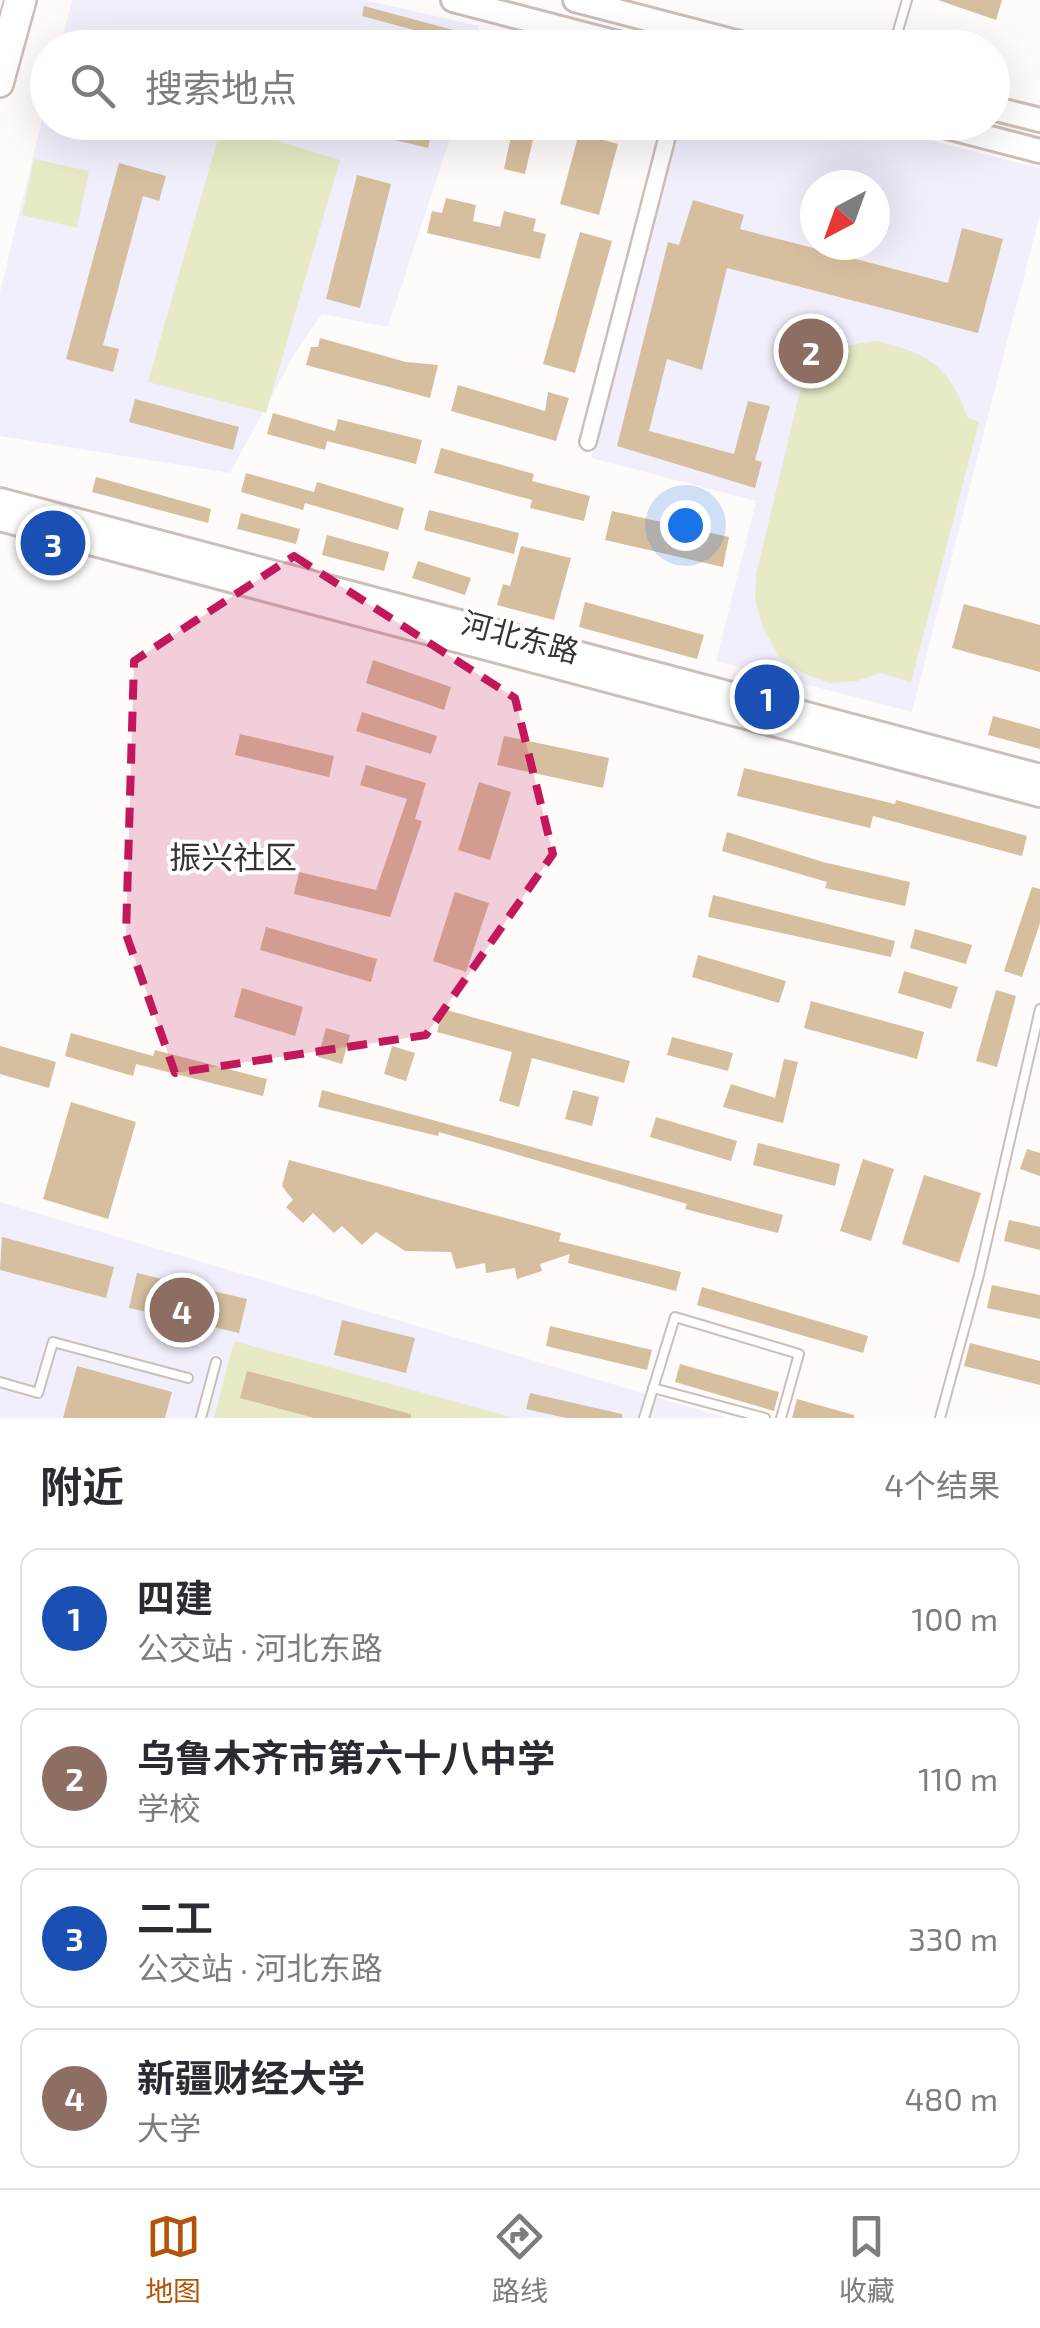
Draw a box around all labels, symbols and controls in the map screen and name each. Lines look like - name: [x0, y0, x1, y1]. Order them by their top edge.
- search box: [30, 30, 1010, 140]
- icon: search: [65, 58, 120, 113]
- text: 搜索地点: [145, 64, 297, 110]
- north arrow: [800, 170, 890, 260]
- pin: 2: [778, 314, 844, 388]
- your location: [660, 500, 711, 551]
- pin: 3: [20, 506, 86, 580]
- street label: 河北东路: [458, 603, 583, 669]
- pin: 1: [734, 660, 800, 734]
- district label: 振兴社区: [169, 837, 297, 875]
- pin: 4: [150, 1272, 214, 1348]
- text: 附近: [40, 1460, 124, 1510]
- text: 4个结果: [884, 1465, 1000, 1503]
- text: 四建: [137, 1574, 213, 1620]
- text: 1: [68, 1599, 81, 1637]
- text: 100 m: [912, 1599, 998, 1637]
- text: 公交站 · 河北东路: [137, 1628, 383, 1666]
- text: 乌鲁木齐市第六十八中学: [137, 1734, 555, 1780]
- text: 2: [65, 1759, 84, 1797]
- text: 110 m: [918, 1759, 998, 1797]
- text: 学校: [137, 1788, 201, 1826]
- text: 二工: [137, 1894, 213, 1940]
- text: 3: [65, 1919, 84, 1957]
- text: 330 m: [908, 1919, 998, 1957]
- text: 公交站 · 河北东路: [137, 1948, 383, 1986]
- text: 新疆财经大学: [137, 2054, 365, 2100]
- text: 4: [64, 2079, 85, 2117]
- text: 480 m: [904, 2079, 998, 2117]
- text: 大学: [137, 2108, 201, 2146]
- tab: 地图: [145, 2209, 201, 2309]
- tab: 路线: [492, 2209, 548, 2309]
- tab: 收藏: [839, 2209, 895, 2309]

